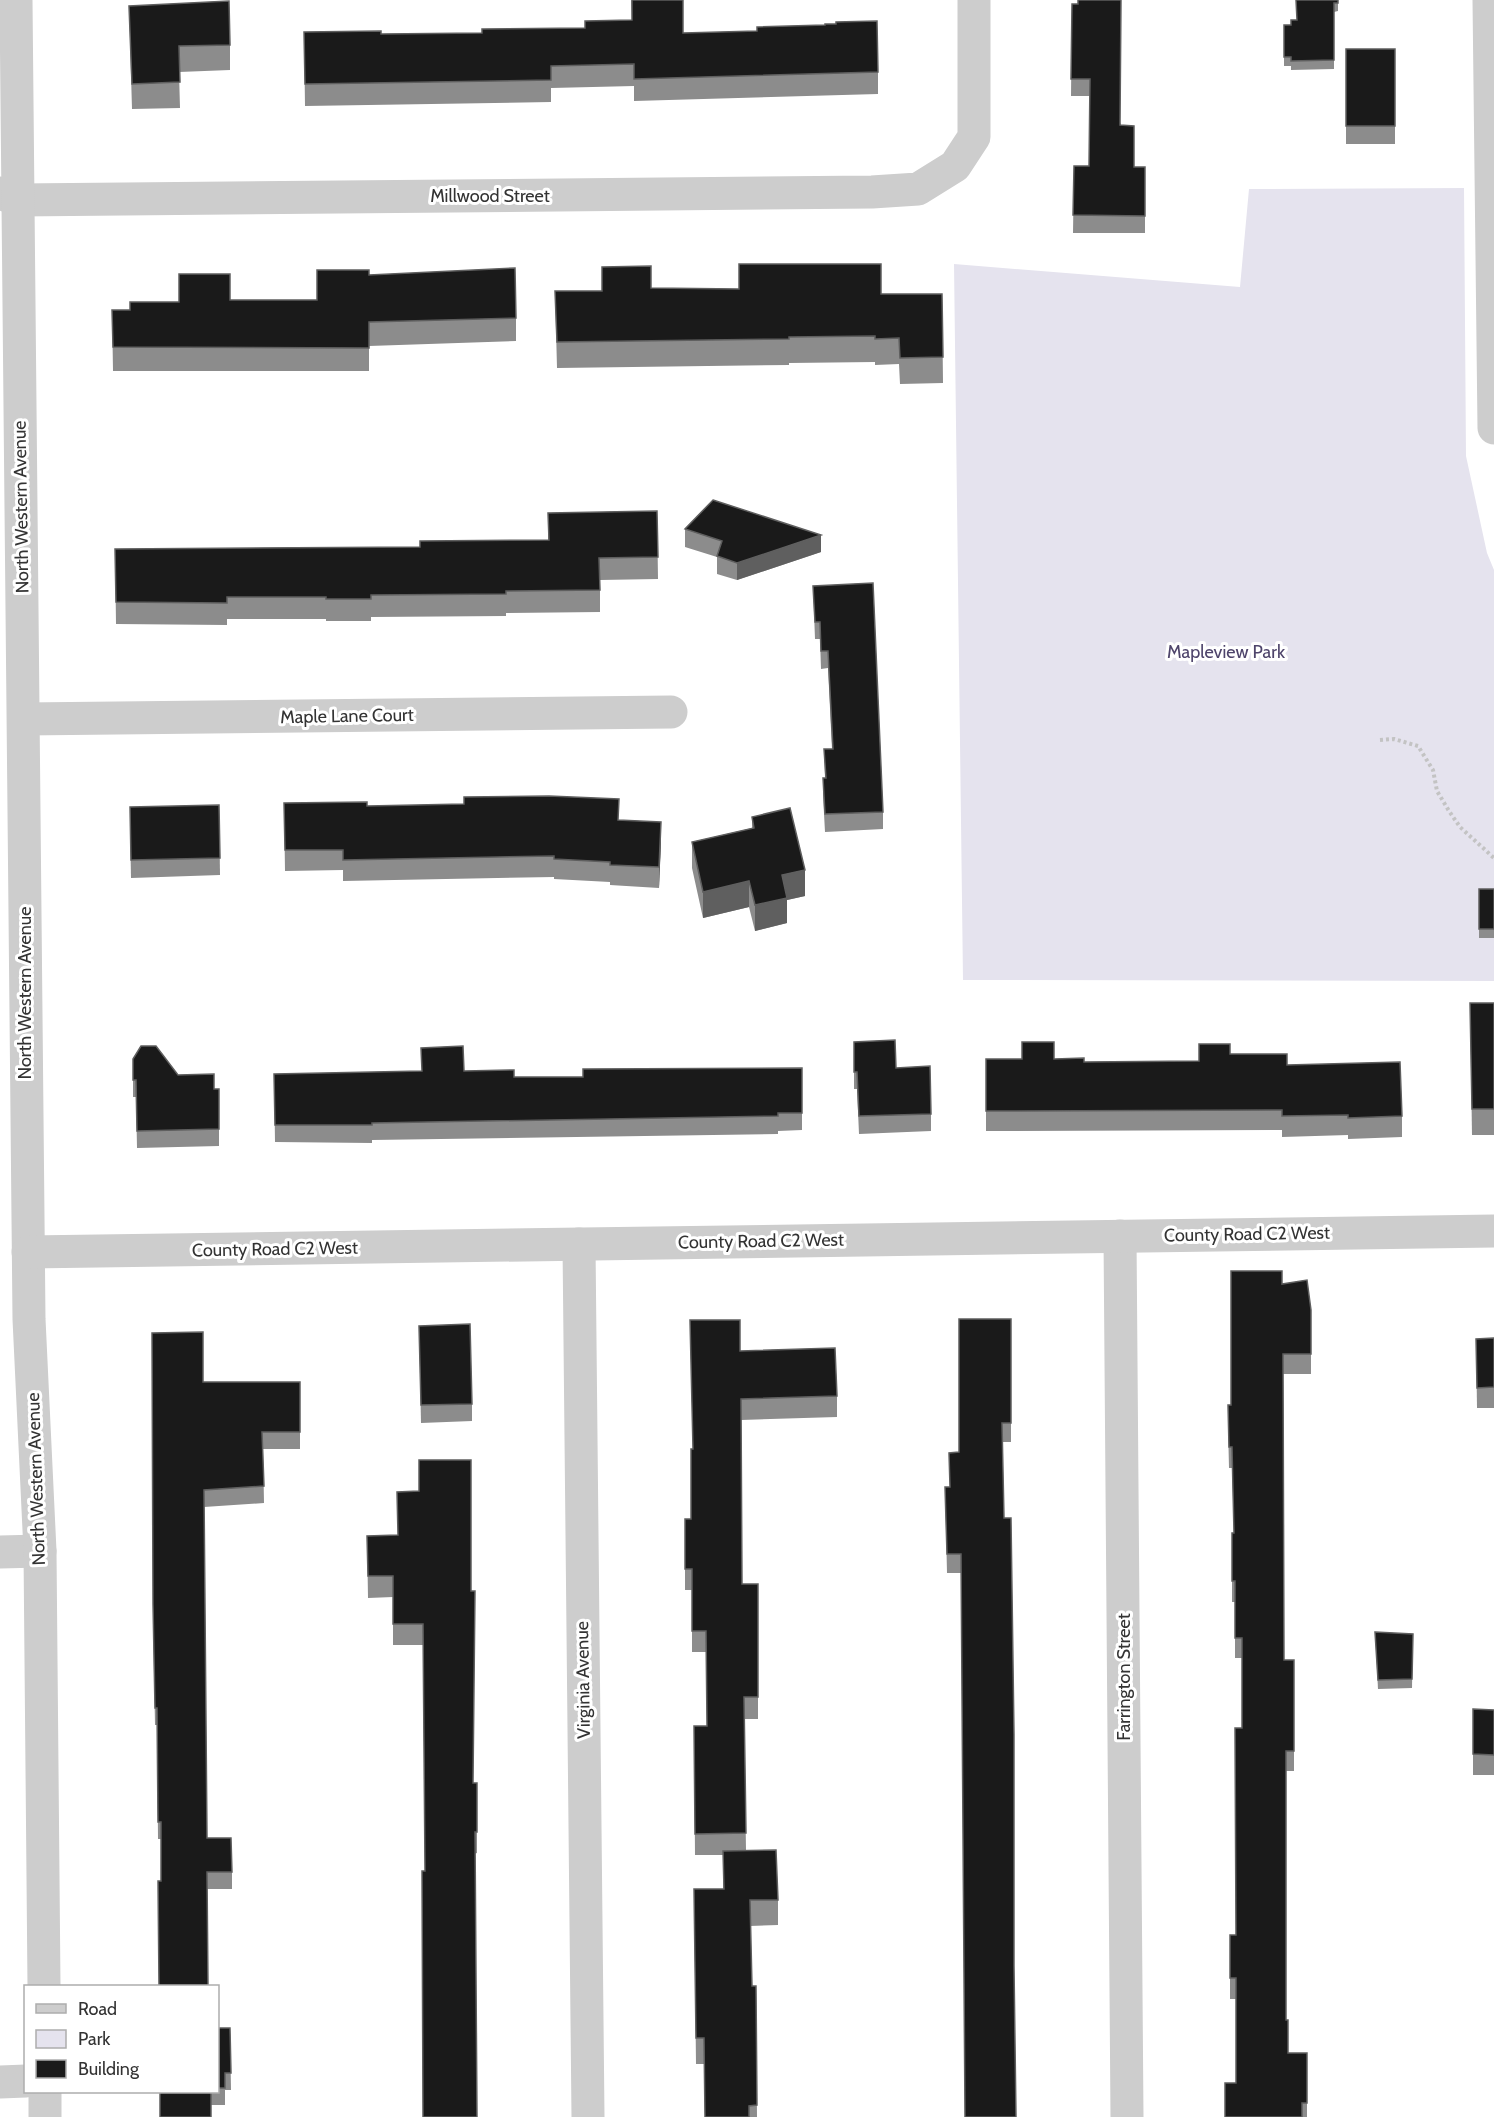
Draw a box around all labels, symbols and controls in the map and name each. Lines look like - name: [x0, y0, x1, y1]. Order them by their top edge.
- street label: Millwood Street: [430, 185, 550, 207]
- street label: North Western Avenue: [8, 420, 34, 594]
- park label: Mapleview Park: [1167, 641, 1286, 663]
- street label: Maple Lane Court: [280, 704, 414, 728]
- street label: North Western Avenue: [14, 907, 36, 1079]
- street label: County Road C2 West: [1164, 1222, 1330, 1246]
- street label: County Road C2 West: [678, 1229, 844, 1253]
- street label: County Road C2 West: [192, 1237, 358, 1261]
- street label: North Western Avenue: [22, 1392, 50, 1566]
- street label: Farrington Street: [1113, 1613, 1135, 1741]
- street label: Virginia Avenue: [571, 1621, 595, 1739]
- legend: [24, 1985, 219, 2093]
- text: Road: [78, 1998, 117, 2020]
- text: Park: [78, 2028, 111, 2050]
- text: Building: [78, 2058, 140, 2080]

